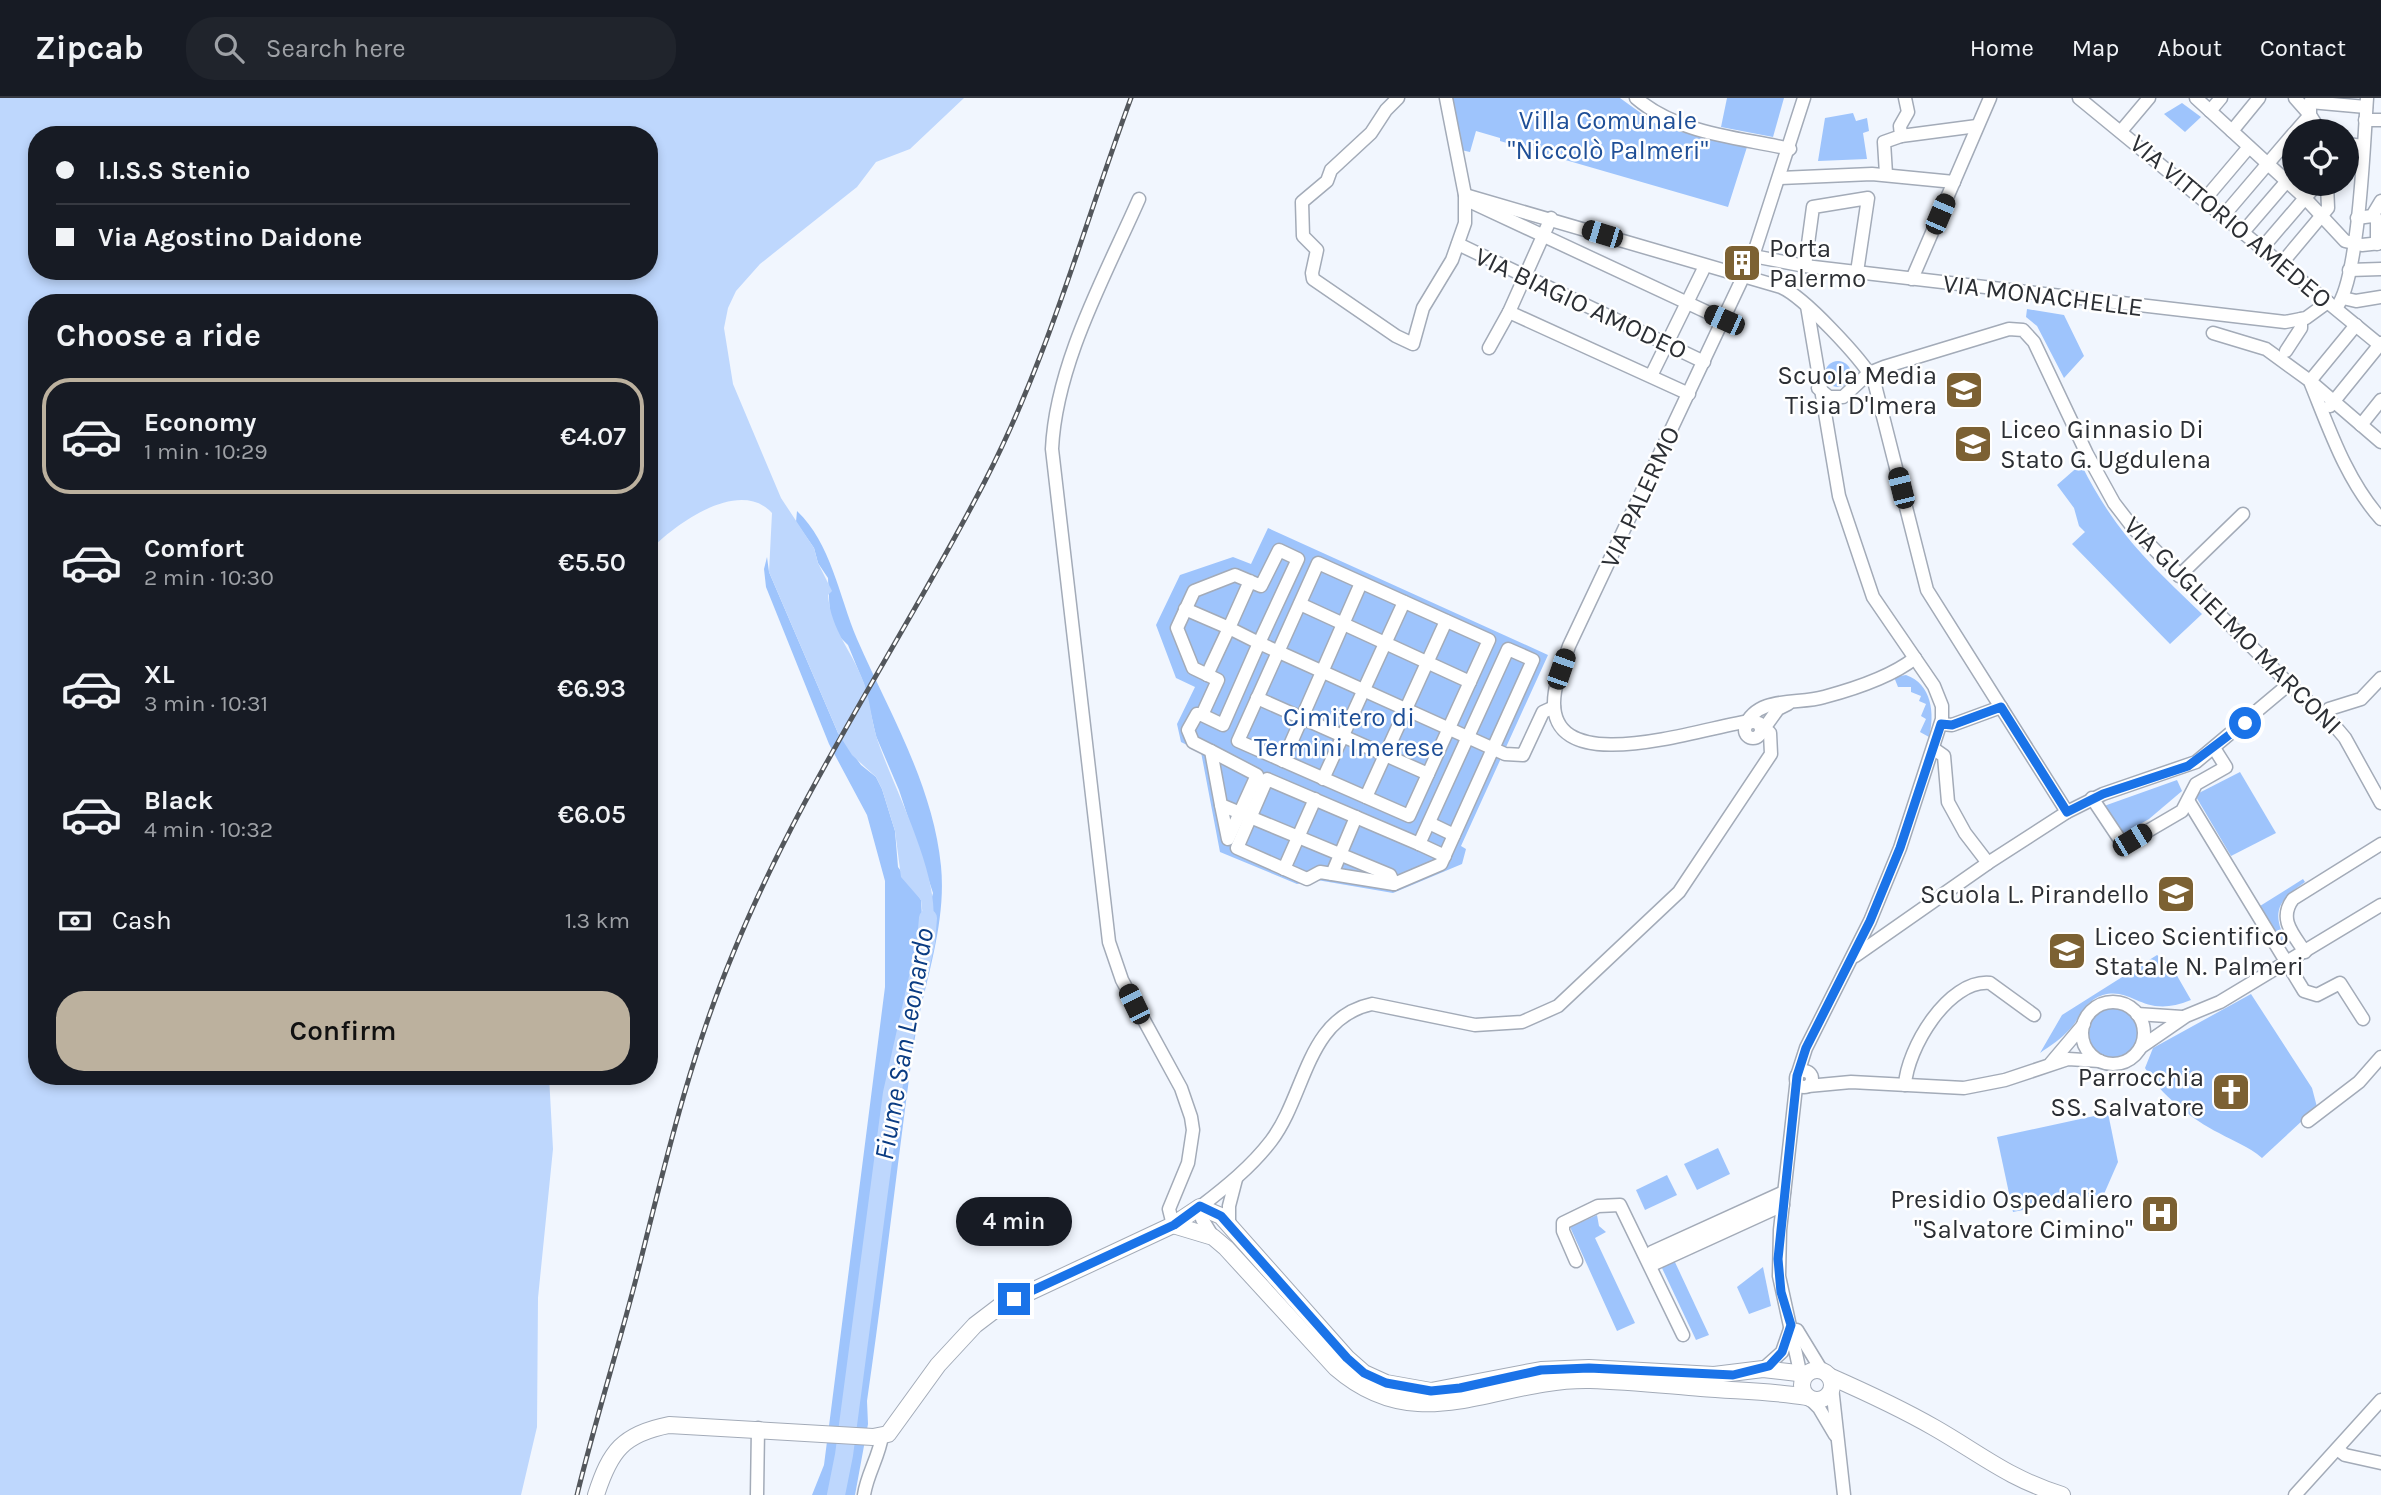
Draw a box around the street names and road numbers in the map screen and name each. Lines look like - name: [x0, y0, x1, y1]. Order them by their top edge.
- street label: VIA VITTORIO AMEDEO: [2123, 128, 2338, 315]
- street label: VIA BIAGIO AMODEO: [1470, 241, 1692, 366]
- street label: VIA MONACHELLE: [1941, 268, 2145, 323]
- street label: VIA PALERMO: [1594, 421, 1687, 573]
- street label: VIA GUGLIELMO MARCONI: [2117, 510, 2348, 741]

